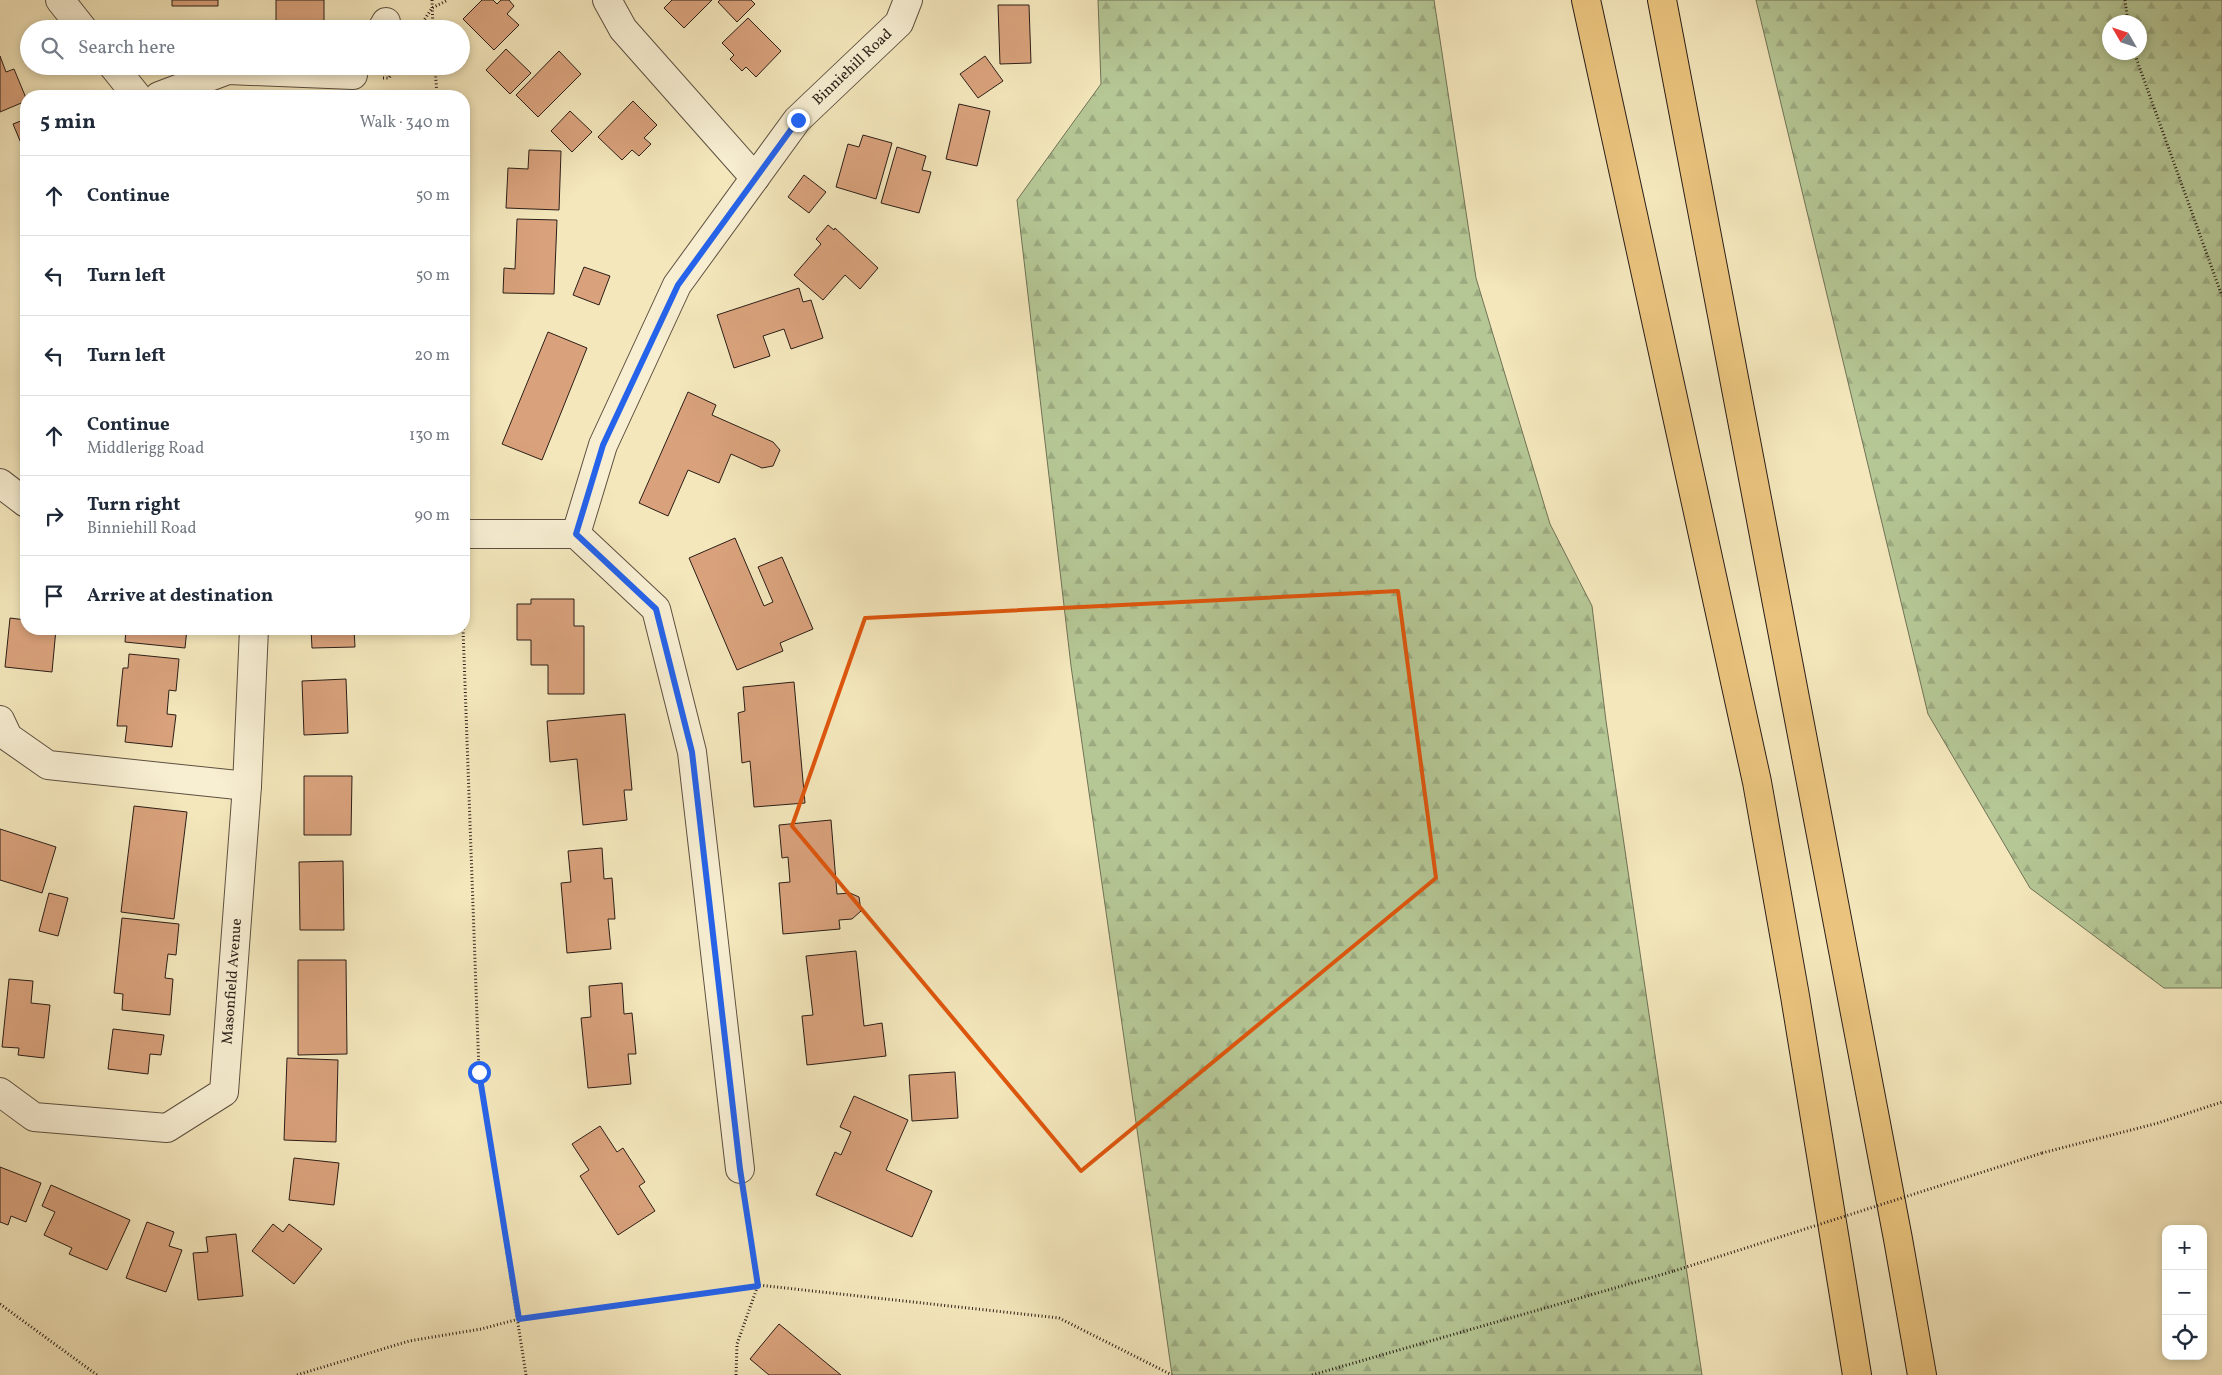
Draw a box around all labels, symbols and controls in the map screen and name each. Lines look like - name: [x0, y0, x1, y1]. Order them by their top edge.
- north arrow: [2102, 15, 2147, 60]
- search box: [20, 20, 470, 75]
- street label: Binniehill Road: [808, 24, 897, 110]
- icon: search: [38, 34, 66, 62]
- text: Search here: [78, 35, 175, 61]
- text: 5 min: [40, 108, 96, 137]
- route end: [787, 109, 810, 132]
- text: Walk · 340 m: [360, 112, 450, 134]
- icon: ahead: [40, 182, 68, 210]
- text: Continue: [87, 183, 170, 209]
- text: 50 m: [416, 185, 450, 207]
- icon: left: [40, 262, 68, 290]
- text: Turn left: [87, 263, 166, 289]
- text: 50 m: [416, 265, 450, 287]
- icon: left: [40, 342, 68, 370]
- text: Turn left: [87, 343, 166, 369]
- text: 20 m: [415, 345, 450, 367]
- text: Continue: [87, 412, 170, 438]
- icon: ahead: [40, 422, 68, 450]
- text: 130 m: [409, 425, 450, 447]
- text: Middlerigg Road: [87, 438, 204, 460]
- text: Turn right: [87, 492, 180, 518]
- icon: right: [40, 502, 68, 530]
- text: 90 m: [414, 505, 450, 527]
- text: Binniehill Road: [87, 518, 197, 540]
- icon: arrive: [40, 582, 68, 610]
- text: Arrive at destination: [87, 583, 273, 609]
- street label: Masonfield Avenue: [217, 918, 248, 1045]
- route start: [468, 1061, 491, 1084]
- map controls: [2162, 1225, 2207, 1360]
- button: +: [2162, 1225, 2207, 1270]
- button: −: [2162, 1270, 2207, 1315]
- button: locate: [2162, 1315, 2207, 1360]

